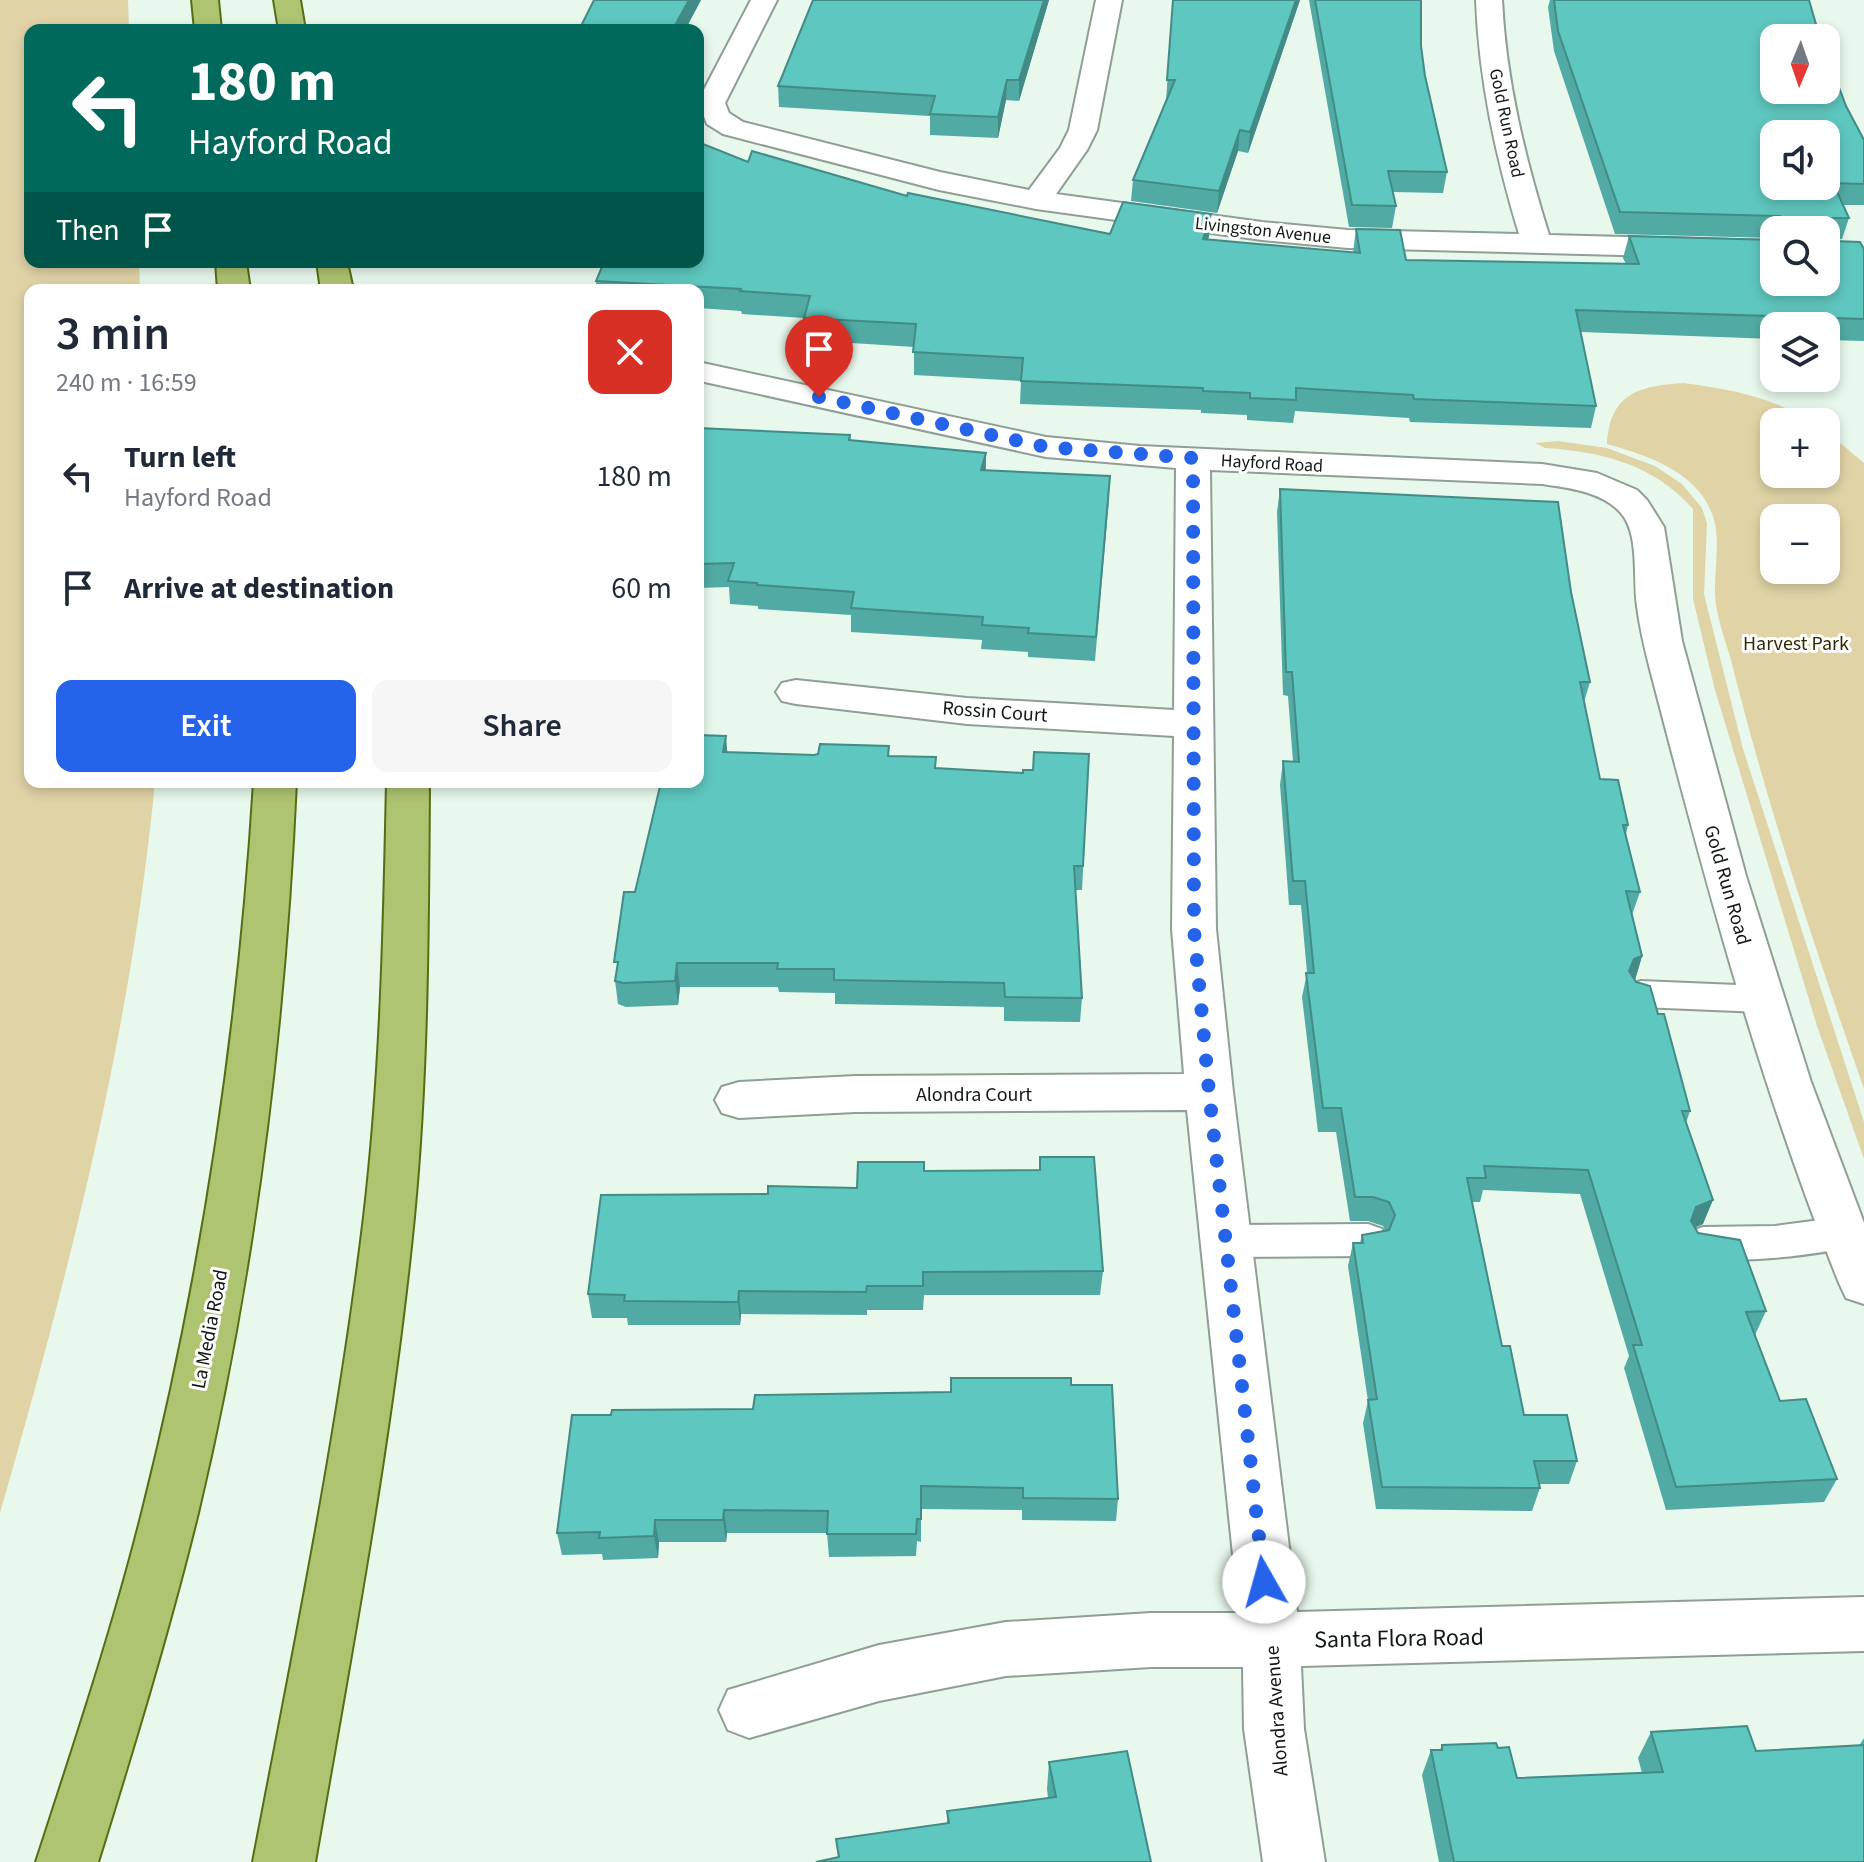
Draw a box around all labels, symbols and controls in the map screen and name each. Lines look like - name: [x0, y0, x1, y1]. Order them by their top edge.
- north arrow: [1760, 24, 1840, 104]
- map controls: [1760, 24, 1840, 584]
- text: 180 m: [188, 43, 336, 122]
- icon: left: [56, 56, 160, 160]
- street label: Gold Run Road: [1483, 66, 1530, 180]
- text: Hayford Road: [188, 117, 393, 168]
- button: sound: [1760, 120, 1840, 200]
- icon: arrive: [136, 208, 180, 252]
- text: Then: [56, 209, 120, 252]
- street label: Livingston Avenue: [1194, 211, 1332, 250]
- button: search: [1760, 216, 1840, 296]
- text: 3 min: [56, 300, 170, 368]
- button: close: [588, 310, 672, 394]
- button: layers: [1760, 312, 1840, 392]
- pin: [785, 315, 853, 397]
- icon: arrive: [797, 327, 841, 371]
- text: 240 m · 16:59: [56, 364, 197, 401]
- button: +: [1760, 408, 1840, 488]
- text: Turn left: [124, 436, 236, 479]
- street label: Hayford Road: [1220, 448, 1324, 479]
- icon: left: [56, 454, 100, 498]
- text: 180 m: [596, 455, 672, 498]
- text: Hayford Road: [124, 479, 272, 516]
- button: −: [1760, 504, 1840, 584]
- icon: arrive: [56, 566, 100, 610]
- text: Arrive at destination: [124, 567, 394, 610]
- text: 60 m: [611, 567, 672, 610]
- park label: Harvest Park: [1743, 630, 1849, 658]
- button: Exit: [56, 680, 356, 772]
- button: Share: [372, 680, 672, 772]
- street label: Rossin Court: [941, 694, 1049, 730]
- street label: Gold Run Road: [1697, 822, 1758, 948]
- street label: Alondra Court: [916, 1081, 1032, 1109]
- street label: La Media Road: [185, 1267, 235, 1391]
- position arrow: [1222, 1540, 1306, 1624]
- street label: Santa Flora Road: [1314, 1620, 1484, 1657]
- street label: Alondra Avenue: [1258, 1645, 1296, 1777]

